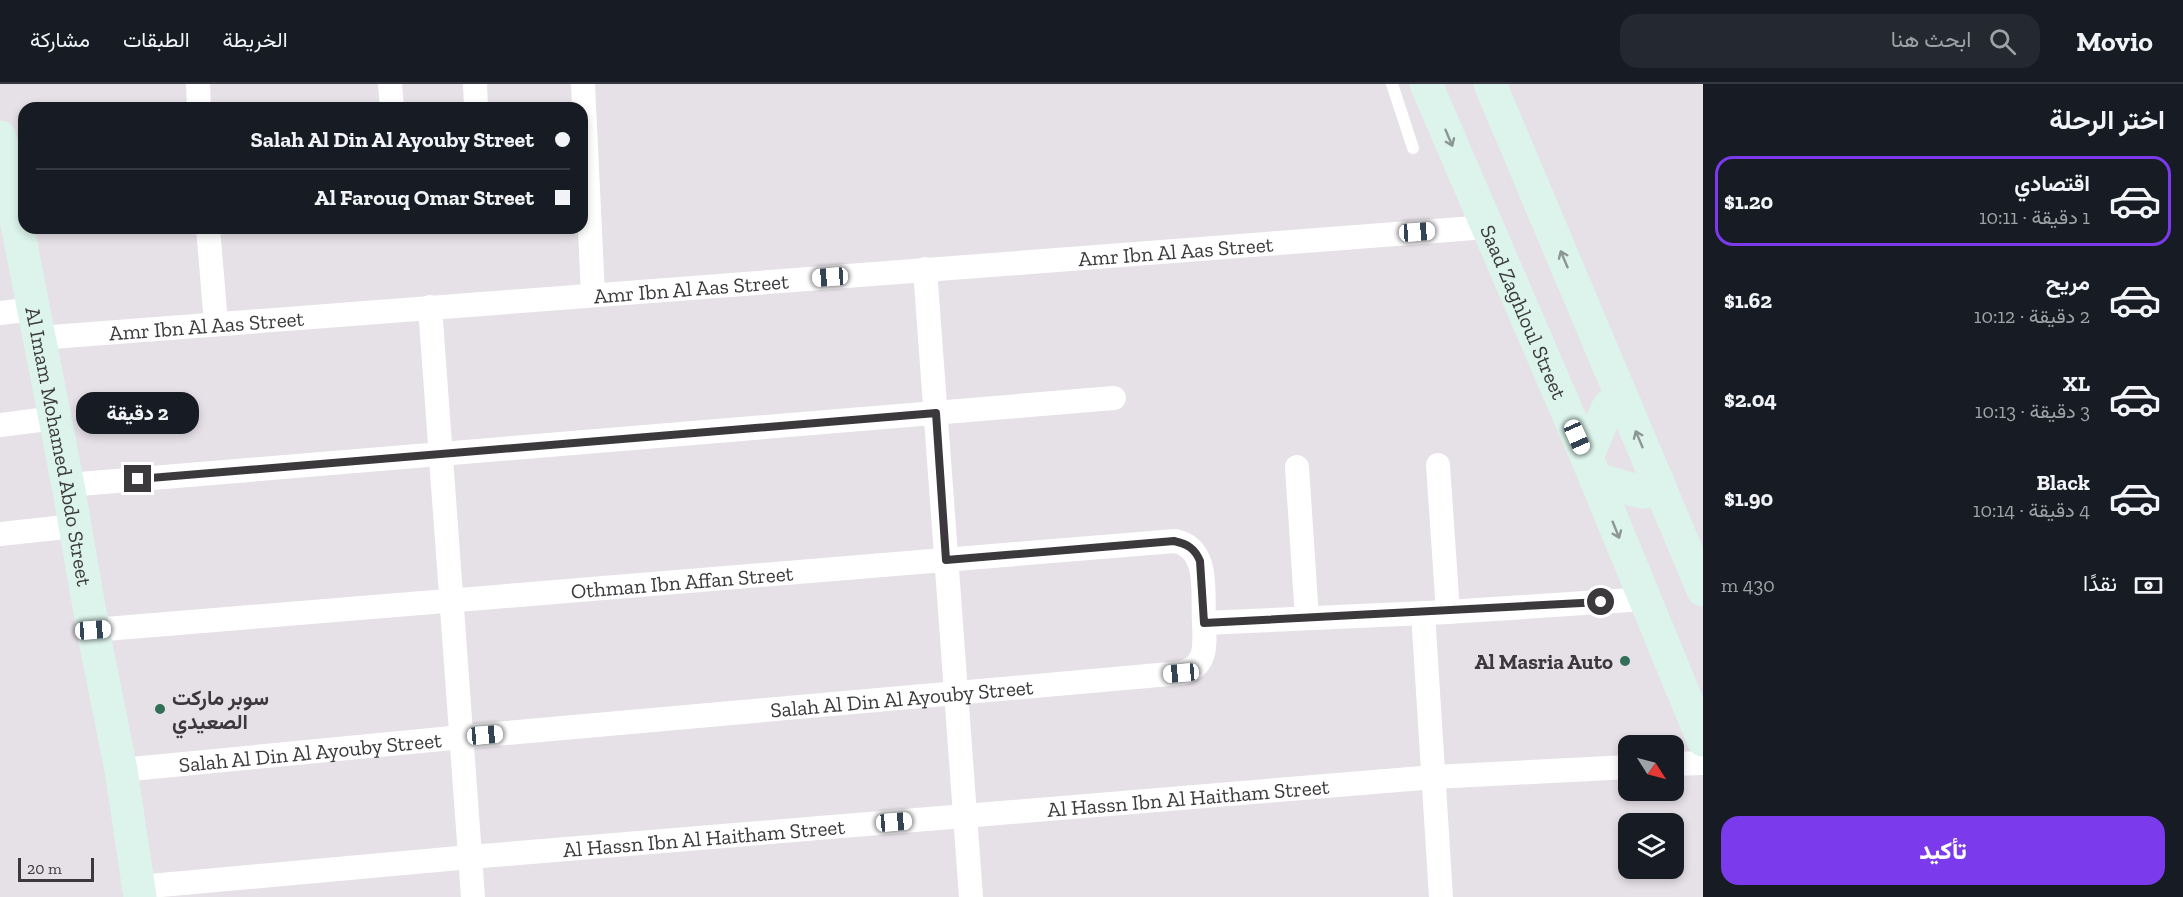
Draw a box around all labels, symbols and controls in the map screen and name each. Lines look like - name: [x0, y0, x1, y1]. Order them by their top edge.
- search box: [1620, 14, 2040, 68]
- icon: search: [1986, 25, 2019, 58]
- text: Movio: [2076, 25, 2153, 58]
- text: ابحث هنا: [1891, 26, 1971, 53]
- text: مشاركة: [30, 27, 90, 52]
- text: الطبقات: [123, 27, 190, 52]
- text: الخريطة: [223, 27, 288, 52]
- text: اختر الرحلة: [2049, 104, 2165, 136]
- text: Salah Al Din Al Ayouby Street: [251, 126, 534, 153]
- one-way arrow: [1444, 128, 1455, 146]
- text: اقتصادي: [2014, 170, 2090, 197]
- icon: car: [2108, 174, 2162, 228]
- text: Al Farouq Omar Street: [315, 184, 534, 211]
- text: $1.20: [1724, 188, 1773, 215]
- text: 1 دقيقة · 10:11: [1979, 205, 2090, 229]
- street label: Saad Zaghloul Street: [1476, 221, 1573, 403]
- car: [1398, 222, 1436, 242]
- street label: Amr Ibn Al Aas Street: [1077, 231, 1274, 271]
- one-way arrow: [1558, 251, 1569, 269]
- car: [811, 267, 849, 287]
- street label: Amr Ibn Al Aas Street: [593, 268, 790, 308]
- text: مريح: [2046, 269, 2090, 296]
- icon: car: [2108, 273, 2162, 327]
- text: $1.62: [1724, 287, 1772, 314]
- text: 2 دقيقة · 10:12: [1974, 304, 2090, 328]
- street label: Al Imam Mohamed Abdo Street: [21, 305, 98, 588]
- street label: Amr Ibn Al Aas Street: [108, 305, 305, 345]
- text: XL: [2063, 370, 2090, 397]
- icon: car: [2108, 372, 2162, 426]
- text: $2.04: [1724, 386, 1777, 413]
- callout: 2 دقيقة: [76, 392, 200, 434]
- text: 3 دقيقة · 10:13: [1975, 399, 2090, 423]
- text: 2 دقيقة: [107, 401, 168, 425]
- car: [1561, 417, 1593, 457]
- one-way arrow: [1633, 430, 1644, 448]
- route end: [124, 465, 151, 492]
- text: Black: [2036, 469, 2090, 496]
- icon: car: [2108, 471, 2162, 525]
- text: $1.90: [1724, 485, 1773, 512]
- text: 4 دقيقة · 10:14: [1973, 498, 2090, 522]
- one-way arrow: [1611, 520, 1622, 538]
- street label: Othman Ibn Affan Street: [570, 560, 794, 603]
- icon: cash: [2132, 569, 2165, 602]
- text: نقدًا: [2083, 570, 2117, 597]
- text: 430 m: [1721, 573, 1775, 597]
- route start: [1587, 588, 1614, 615]
- car: [74, 620, 112, 640]
- place label: Al Masria Auto: [1474, 649, 1613, 674]
- marker: Al Masria Auto: [1618, 654, 1632, 668]
- car: [1162, 662, 1200, 684]
- street label: Salah Al Din Al Ayouby Street: [769, 674, 1034, 722]
- place label: سوبر ماركت الصعيدي: [172, 685, 269, 739]
- marker: سوبر ماركت الصعيدي: [153, 702, 167, 716]
- car: [466, 724, 504, 746]
- street label: Salah Al Din Al Ayouby Street: [178, 727, 443, 777]
- north arrow: [1618, 735, 1684, 801]
- map controls: [1618, 735, 1684, 879]
- street label: Al Hassn Ibn Al Haitham Street: [1046, 773, 1330, 822]
- car: [875, 811, 913, 833]
- street label: Al Hassn Ibn Al Haitham Street: [562, 813, 846, 862]
- button: layers: [1618, 813, 1684, 879]
- button: تأكيد: [1721, 816, 2165, 885]
- scale bar: [18, 855, 94, 882]
- text: 20 m: [27, 859, 62, 878]

